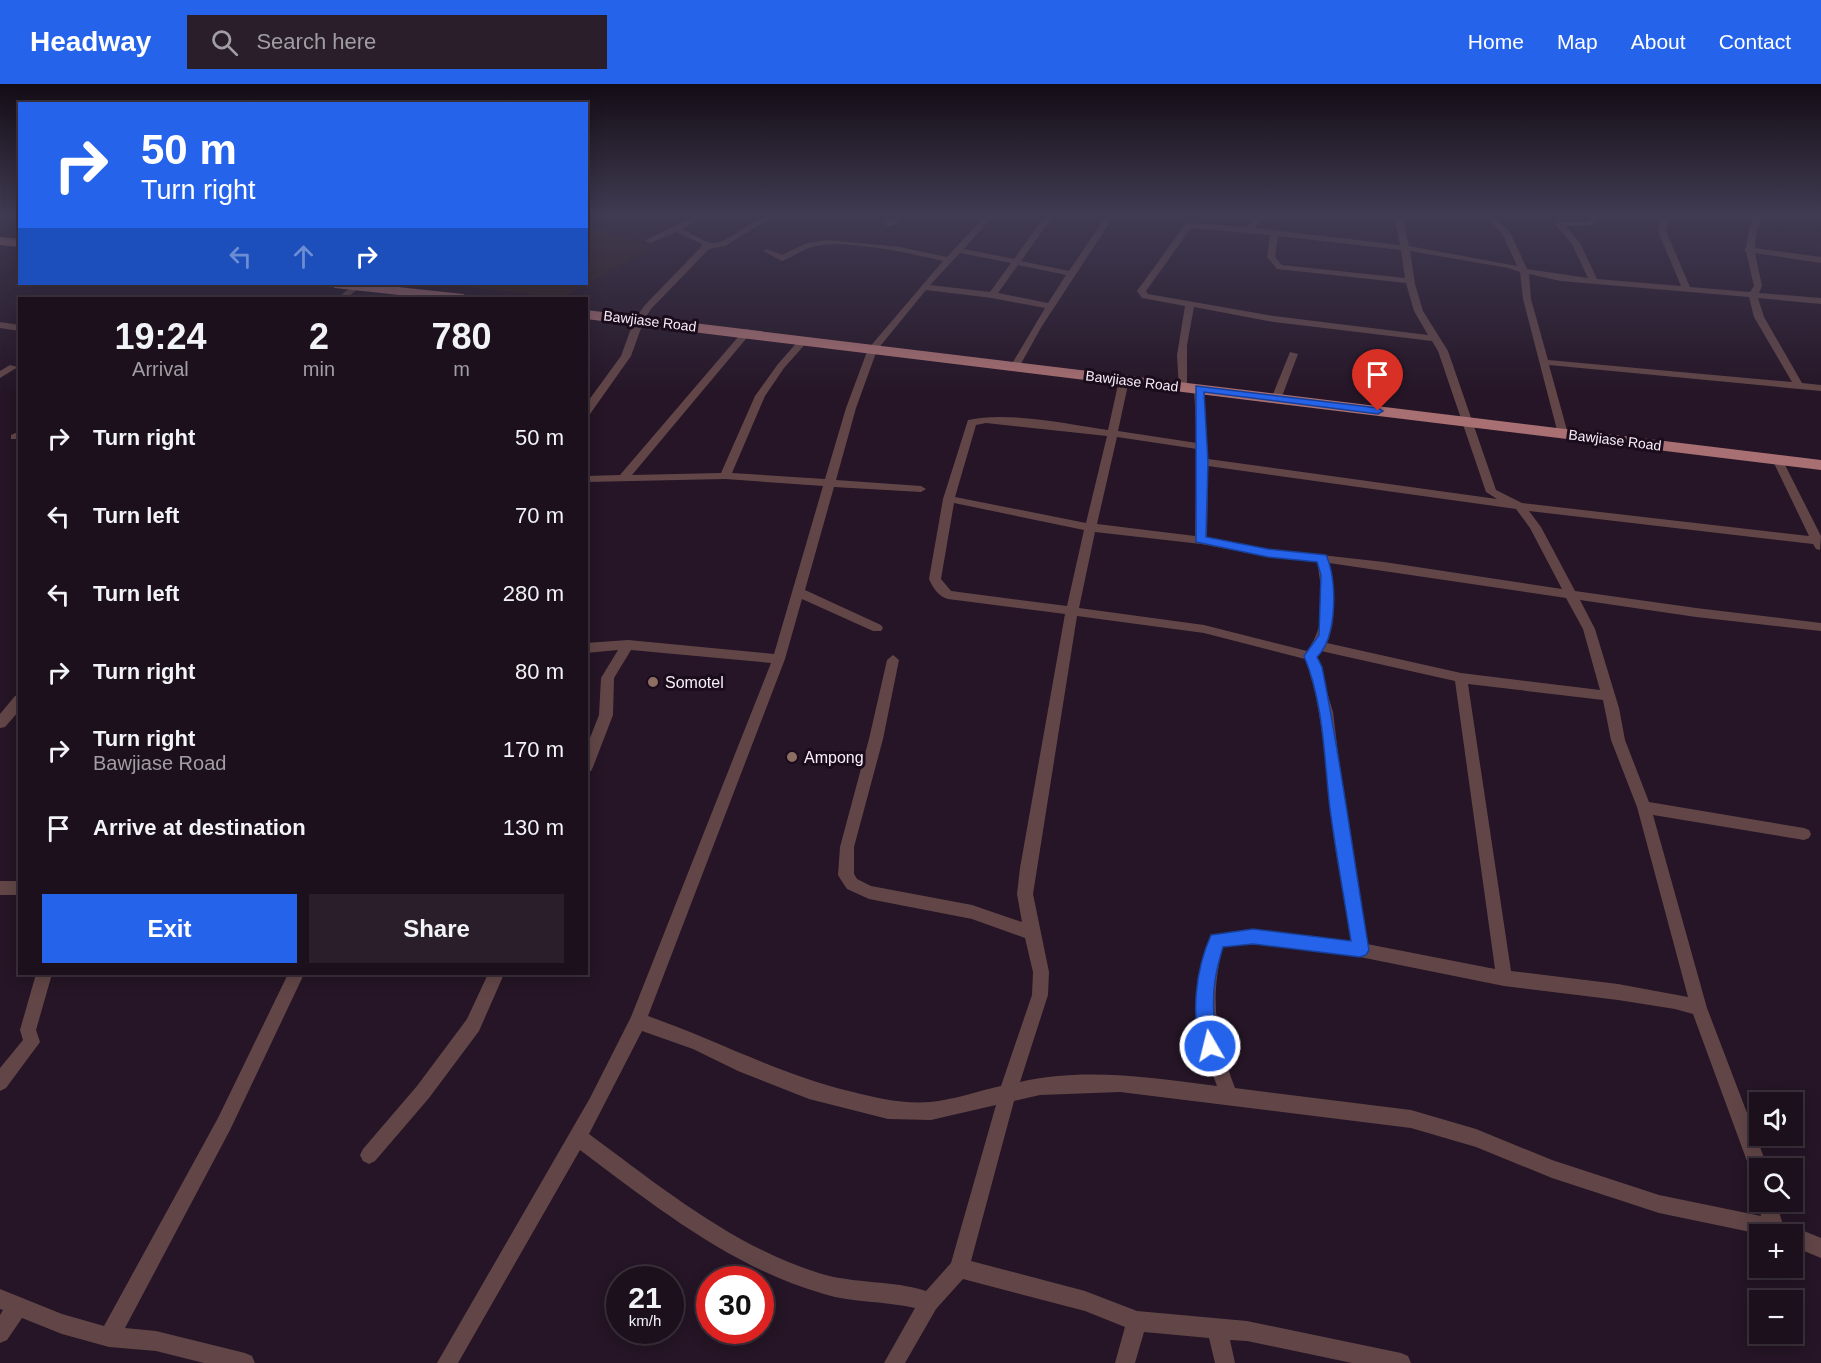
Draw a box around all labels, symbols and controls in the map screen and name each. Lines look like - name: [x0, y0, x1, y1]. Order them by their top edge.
- search box: [187, 15, 607, 69]
- text: Headway: [30, 26, 151, 57]
- icon: search: [208, 26, 241, 59]
- text: Search here: [256, 29, 376, 54]
- text: Home: [1468, 30, 1524, 53]
- text: Map: [1557, 30, 1598, 53]
- text: About: [1631, 30, 1686, 53]
- text: Contact: [1719, 30, 1791, 53]
- icon: right: [42, 126, 120, 204]
- text: 50 m: [141, 126, 237, 173]
- text: Turn right: [141, 175, 256, 205]
- icon: left: [224, 240, 257, 273]
- icon: ahead: [287, 240, 320, 273]
- icon: right: [350, 240, 383, 273]
- street label: Bawjiase Road: [603, 307, 697, 335]
- text: 19:24: [114, 316, 206, 357]
- text: 2: [309, 316, 329, 357]
- text: 780: [431, 316, 492, 357]
- pin: [1352, 349, 1403, 411]
- text: Arrival: [132, 358, 189, 380]
- text: min: [303, 358, 335, 380]
- text: m: [453, 358, 470, 380]
- icon: arrive: [1361, 358, 1394, 391]
- street label: Bawjiase Road: [1085, 367, 1179, 395]
- icon: right: [42, 422, 75, 455]
- text: Turn right: [93, 425, 195, 450]
- text: 50 m: [515, 425, 564, 450]
- street label: Bawjiase Road: [1568, 426, 1662, 454]
- icon: left: [42, 500, 75, 533]
- text: Turn left: [93, 503, 179, 528]
- text: 70 m: [515, 503, 564, 528]
- icon: left: [42, 578, 75, 611]
- text: Turn left: [93, 581, 179, 606]
- text: 280 m: [503, 581, 564, 606]
- icon: right: [42, 656, 75, 689]
- text: Turn right: [93, 659, 195, 684]
- text: 80 m: [515, 659, 564, 684]
- place label: Somotel: [665, 674, 724, 691]
- marker: Somotel: [646, 675, 660, 689]
- text: Turn right: [93, 726, 195, 751]
- icon: right: [42, 734, 75, 767]
- text: 170 m: [503, 737, 564, 762]
- place label: Ampong: [804, 749, 864, 766]
- marker: Ampong: [785, 750, 799, 764]
- text: Bawjiase Road: [93, 752, 226, 774]
- icon: arrive: [42, 812, 75, 845]
- text: Arrive at destination: [93, 815, 306, 840]
- text: 130 m: [503, 815, 564, 840]
- button: Exit: [42, 894, 297, 963]
- button: Share: [309, 894, 564, 963]
- position arrow: [1178, 1014, 1242, 1078]
- map controls: [1749, 1092, 1803, 1344]
- button: sound: [1749, 1092, 1803, 1146]
- button: search: [1749, 1158, 1803, 1212]
- button: +: [1749, 1224, 1803, 1278]
- speed limit sign: 30: [696, 1266, 774, 1344]
- text: 21: [628, 1281, 662, 1314]
- button: −: [1749, 1290, 1803, 1344]
- text: km/h: [629, 1312, 661, 1329]

